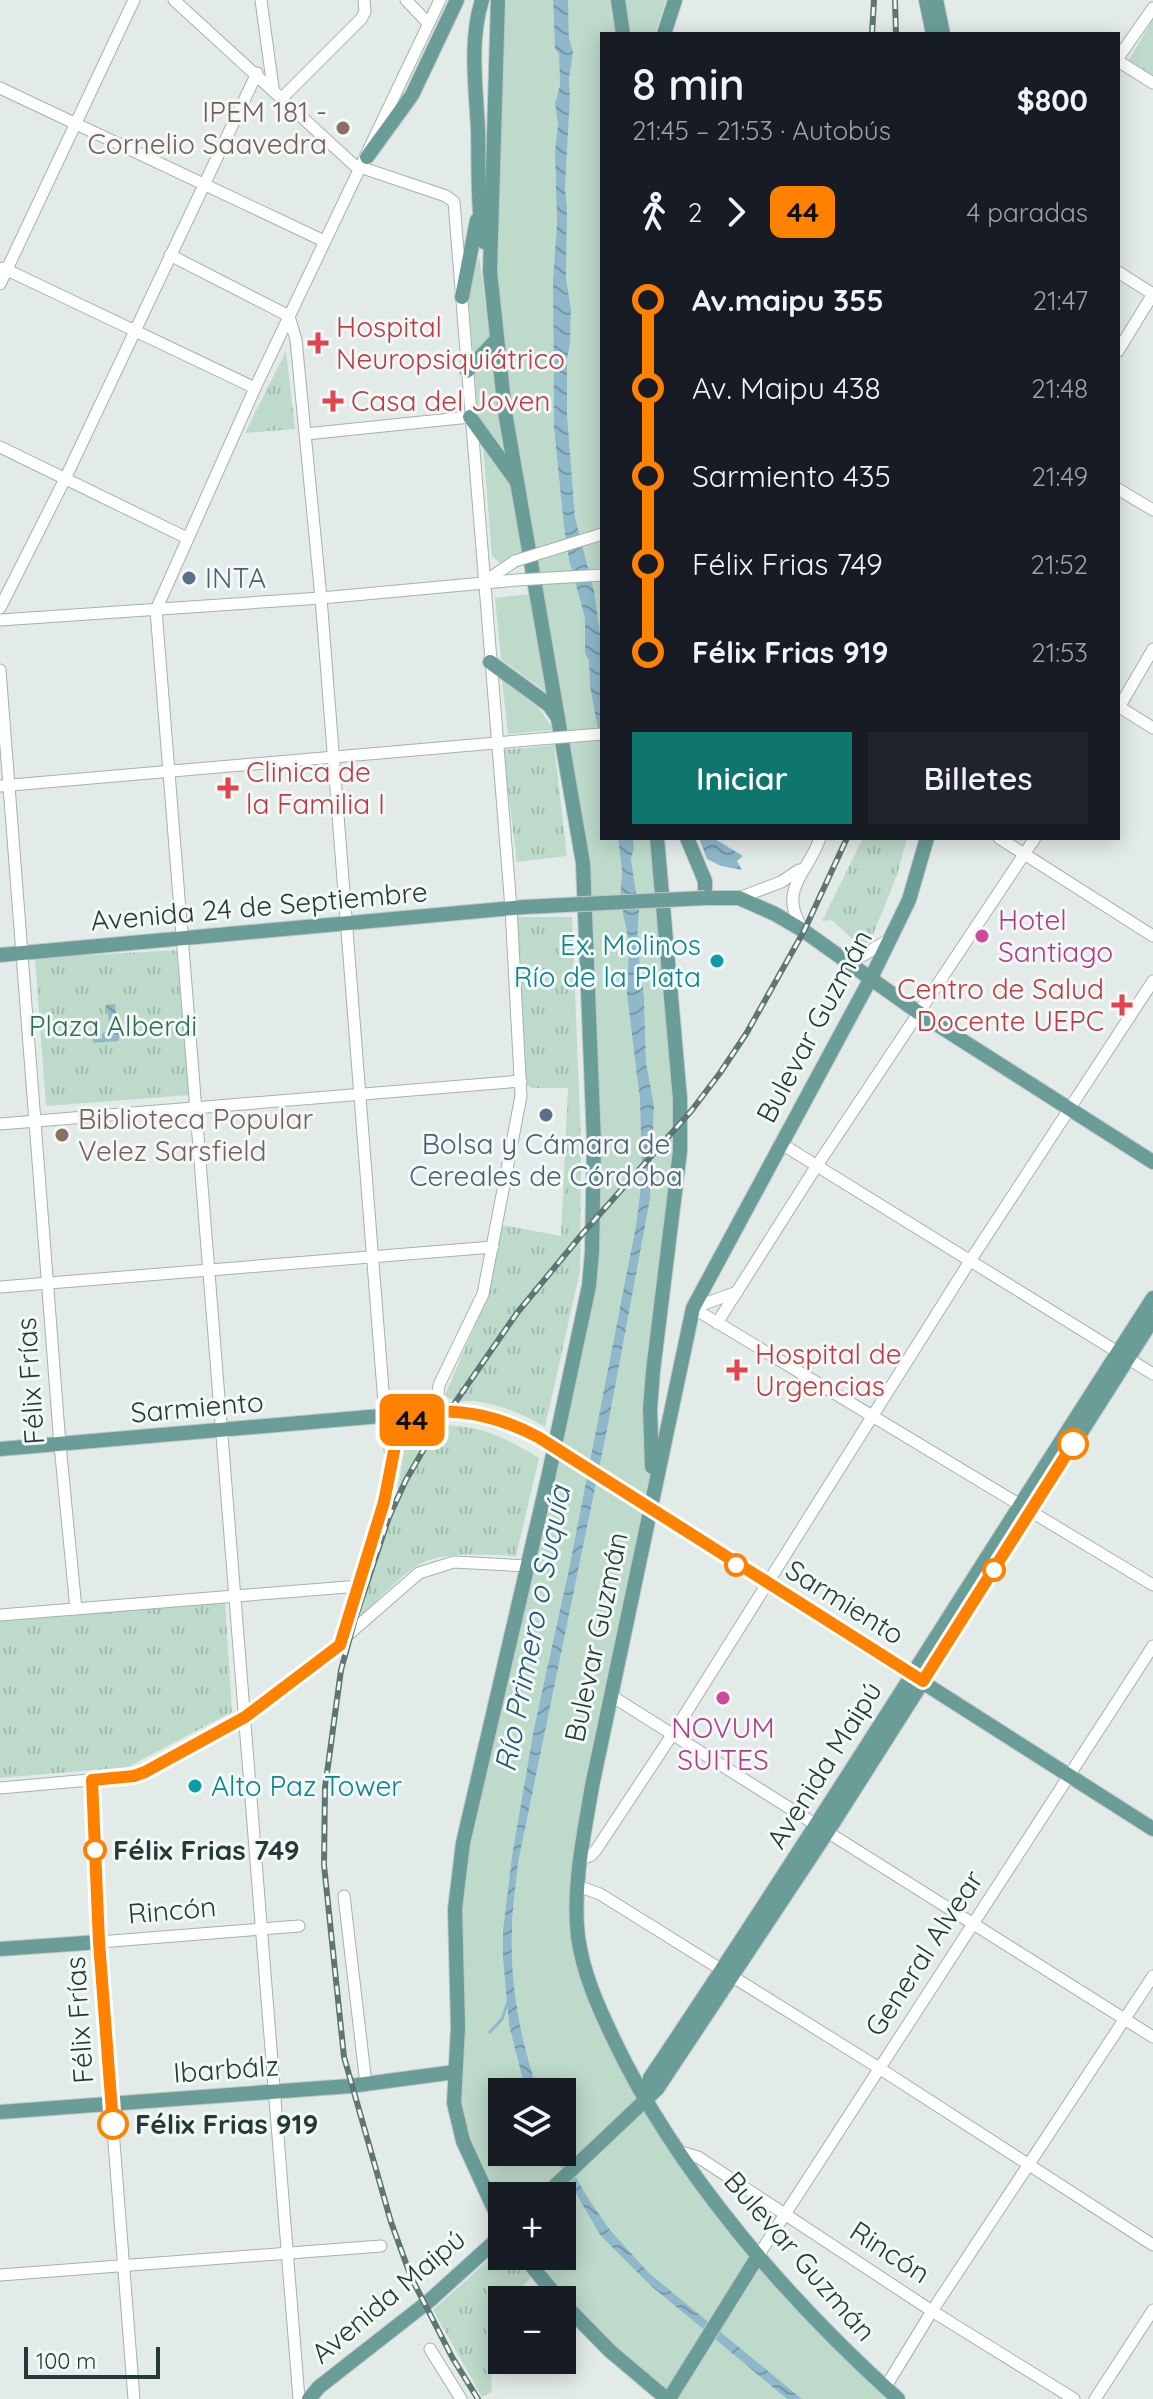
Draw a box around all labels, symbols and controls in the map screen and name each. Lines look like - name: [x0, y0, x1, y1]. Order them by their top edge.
- text: 8 min: [632, 56, 745, 111]
- text: $800: [1017, 81, 1088, 119]
- place label: IPEM 181 - Cornelio Saavedra: [88, 94, 327, 161]
- text: 21:45 – 21:53 · Autobús: [632, 114, 891, 147]
- marker: IPEM 181 - Cornelio Saavedra: [334, 119, 352, 137]
- icon: walk: [632, 190, 676, 234]
- icon: forward: [714, 190, 758, 234]
- text: 44: [786, 194, 819, 229]
- text: 2: [688, 196, 702, 229]
- text: 4 paradas: [967, 196, 1088, 229]
- text: Av.maipu 355: [692, 281, 884, 319]
- text: 21:47: [1033, 284, 1088, 317]
- place label: Hospital Neuropsiquiátrico: [336, 309, 565, 376]
- marker: Hospital Neuropsiquiátrico: [307, 332, 329, 354]
- text: Av. Maipu 438: [692, 369, 881, 407]
- text: 21:48: [1031, 372, 1088, 405]
- place label: Casa del Joven: [351, 383, 551, 418]
- marker: Casa del Joven: [322, 390, 344, 412]
- text: Sarmiento 435: [692, 457, 891, 495]
- text: 21:49: [1031, 460, 1088, 493]
- text: Félix Frias 749: [692, 545, 883, 583]
- text: 21:52: [1031, 548, 1088, 581]
- place label: INTA: [205, 560, 266, 595]
- marker: INTA: [180, 569, 198, 587]
- text: Félix Frias 919: [692, 633, 888, 671]
- text: 21:53: [1031, 636, 1088, 669]
- button: Iniciar: [632, 732, 852, 824]
- button: Billetes: [868, 732, 1088, 824]
- place label: Clinica de la Familia I: [246, 754, 385, 821]
- marker: Clinica de la Familia I: [217, 777, 239, 799]
- street label: Avenida 24 de Septiembre: [89, 873, 429, 938]
- place label: Hotel Santiago: [998, 902, 1113, 969]
- street label: Bulevar Guzmán: [748, 923, 879, 1128]
- place label: Ex. Molinos Río de la Plata: [514, 927, 701, 994]
- marker: Hotel Santiago: [973, 927, 991, 945]
- marker: Ex. Molinos Río de la Plata: [708, 952, 726, 970]
- place label: Centro de Salud Docente UEPC: [897, 971, 1104, 1038]
- marker: Centro de Salud Docente UEPC: [1111, 994, 1133, 1016]
- park label: Plaza Alberdi: [29, 1008, 197, 1043]
- place label: Biblioteca Popular Velez Sarsfield: [78, 1101, 313, 1168]
- marker: Bolsa y Cámara de Cereales de Córdoba: [537, 1106, 555, 1124]
- marker: Biblioteca Popular Velez Sarsfield: [53, 1126, 71, 1144]
- place label: Bolsa y Cámara de Cereales de Córdoba: [409, 1126, 683, 1193]
- street label: Félix Frías: [8, 1316, 51, 1446]
- place label: Hospital de Urgencias: [755, 1336, 902, 1403]
- marker: Hospital de Urgencias: [726, 1359, 748, 1381]
- street label: Sarmiento: [129, 1383, 265, 1430]
- line badge: 44: [376, 1394, 448, 1446]
- text: 44: [396, 1402, 428, 1437]
- unlabelled marker: [1058, 1429, 1088, 1459]
- water label: Río Primero o Suquía: [486, 1481, 579, 1775]
- street label: Bulevar Guzmán: [556, 1529, 635, 1745]
- street label: Sarmiento: [779, 1551, 911, 1652]
- unlabelled marker: [725, 1554, 747, 1576]
- unlabelled marker: [983, 1559, 1005, 1581]
- street label: Avenida Maipú: [758, 1675, 889, 1855]
- marker: NOVUM SUITES: [714, 1689, 732, 1707]
- place label: NOVUM SUITES: [671, 1710, 775, 1777]
- place label: Alto Paz Tower: [211, 1768, 402, 1803]
- marker: Alto Paz Tower: [186, 1777, 204, 1795]
- place label: Félix Frias 749: [113, 1832, 300, 1867]
- marker: Félix Frias 749: [84, 1839, 106, 1861]
- street label: General Alvear: [857, 1863, 990, 2042]
- street label: Rincón: [126, 1888, 218, 1931]
- street label: Félix Frías: [57, 1955, 100, 2085]
- street label: Ibarbálz: [172, 2047, 280, 2090]
- map controls: [488, 2078, 576, 2374]
- button: layers: [488, 2078, 576, 2166]
- place label: Félix Frias 919: [135, 2106, 318, 2141]
- marker: Félix Frias 919: [98, 2109, 128, 2139]
- street label: Bulevar Guzmán: [717, 2164, 884, 2348]
- button: +: [488, 2182, 576, 2270]
- street label: Rincón: [844, 2213, 937, 2290]
- street label: Avenida Maipú: [303, 2221, 472, 2370]
- button: −: [488, 2286, 576, 2374]
- scale bar: [24, 2343, 160, 2379]
- text: 100 m: [36, 2347, 96, 2375]

